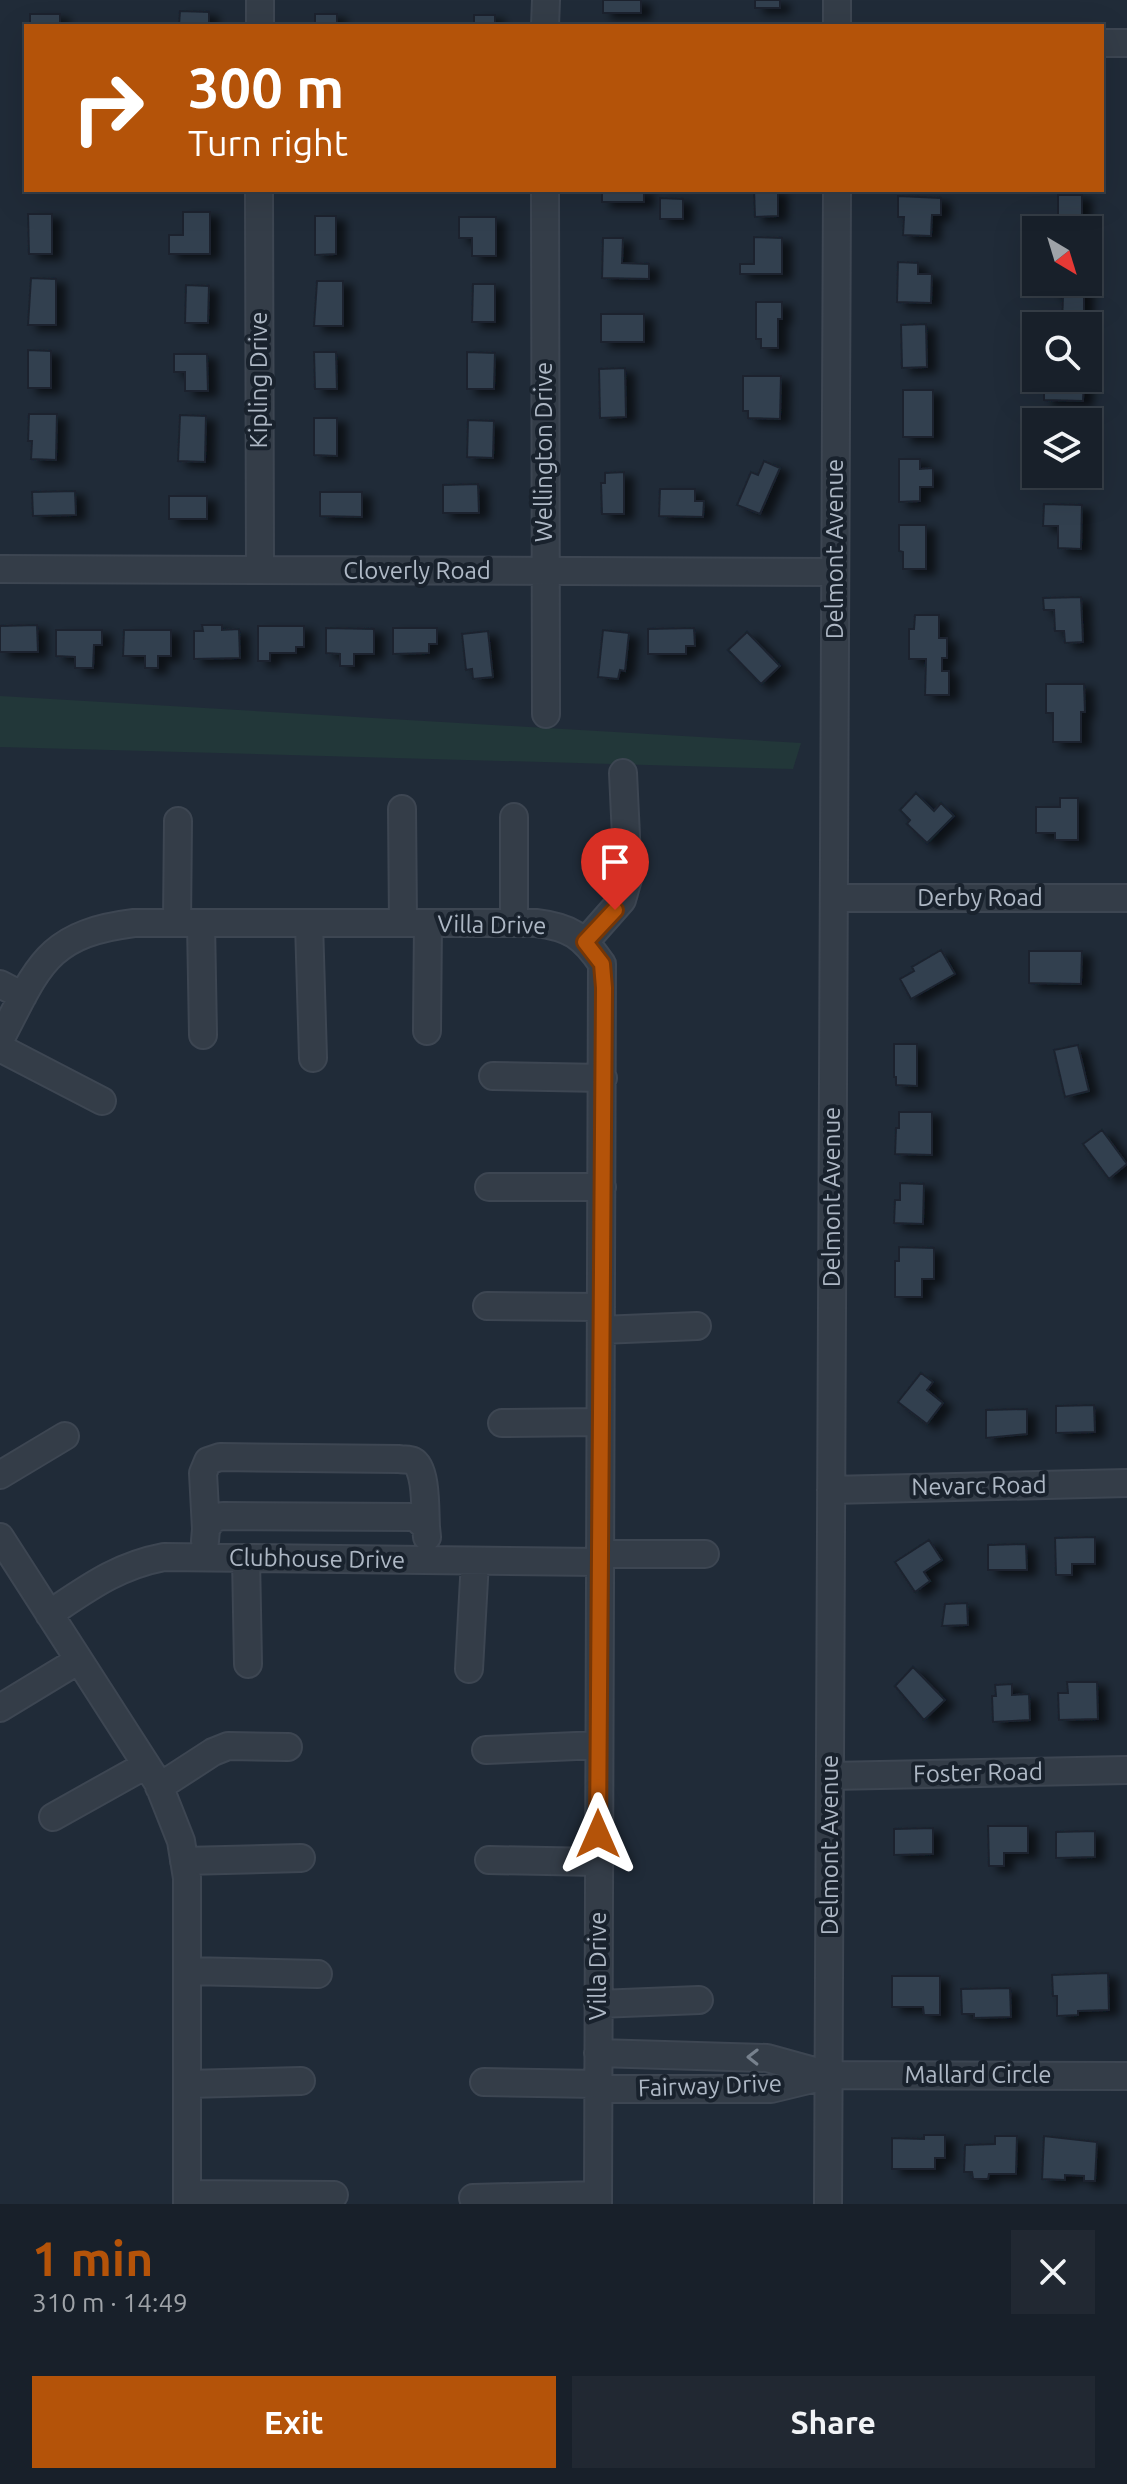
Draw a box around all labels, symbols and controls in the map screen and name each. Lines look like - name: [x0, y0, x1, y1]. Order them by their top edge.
- icon: right: [56, 56, 160, 160]
- text: 300 m: [188, 56, 344, 119]
- text: Turn right: [188, 122, 348, 163]
- north arrow: [1022, 216, 1102, 296]
- map controls: [1022, 216, 1102, 488]
- street label: Kipling Drive: [245, 312, 272, 448]
- button: search: [1022, 312, 1102, 392]
- street label: Wellington Drive: [530, 362, 557, 542]
- button: layers: [1022, 408, 1102, 488]
- street label: Delmont Avenue: [821, 459, 848, 639]
- street label: Cloverly Road: [343, 557, 491, 584]
- pin: [581, 828, 649, 910]
- icon: arrive: [593, 840, 637, 884]
- street label: Derby Road: [917, 884, 1043, 911]
- street label: Villa Drive: [437, 910, 547, 939]
- street label: Delmont Avenue: [818, 1107, 845, 1287]
- street label: Nevarc Road: [911, 1471, 1047, 1500]
- street label: Clubhouse Drive: [229, 1543, 405, 1574]
- street label: Delmont Avenue: [816, 1755, 843, 1935]
- street label: Foster Road: [913, 1758, 1043, 1787]
- position arrow: [556, 1792, 640, 1876]
- street label: Villa Drive: [584, 1911, 611, 2021]
- one-way arrow: [746, 2049, 759, 2066]
- street label: Mallard Circle: [904, 2061, 1052, 2088]
- street label: Fairway Drive: [637, 2069, 782, 2102]
- button: close: [1011, 2230, 1095, 2314]
- text: 1 min: [32, 2231, 153, 2285]
- text: 310 m · 14:49: [32, 2288, 188, 2317]
- button: Exit: [32, 2376, 556, 2468]
- button: Share: [572, 2376, 1095, 2468]

